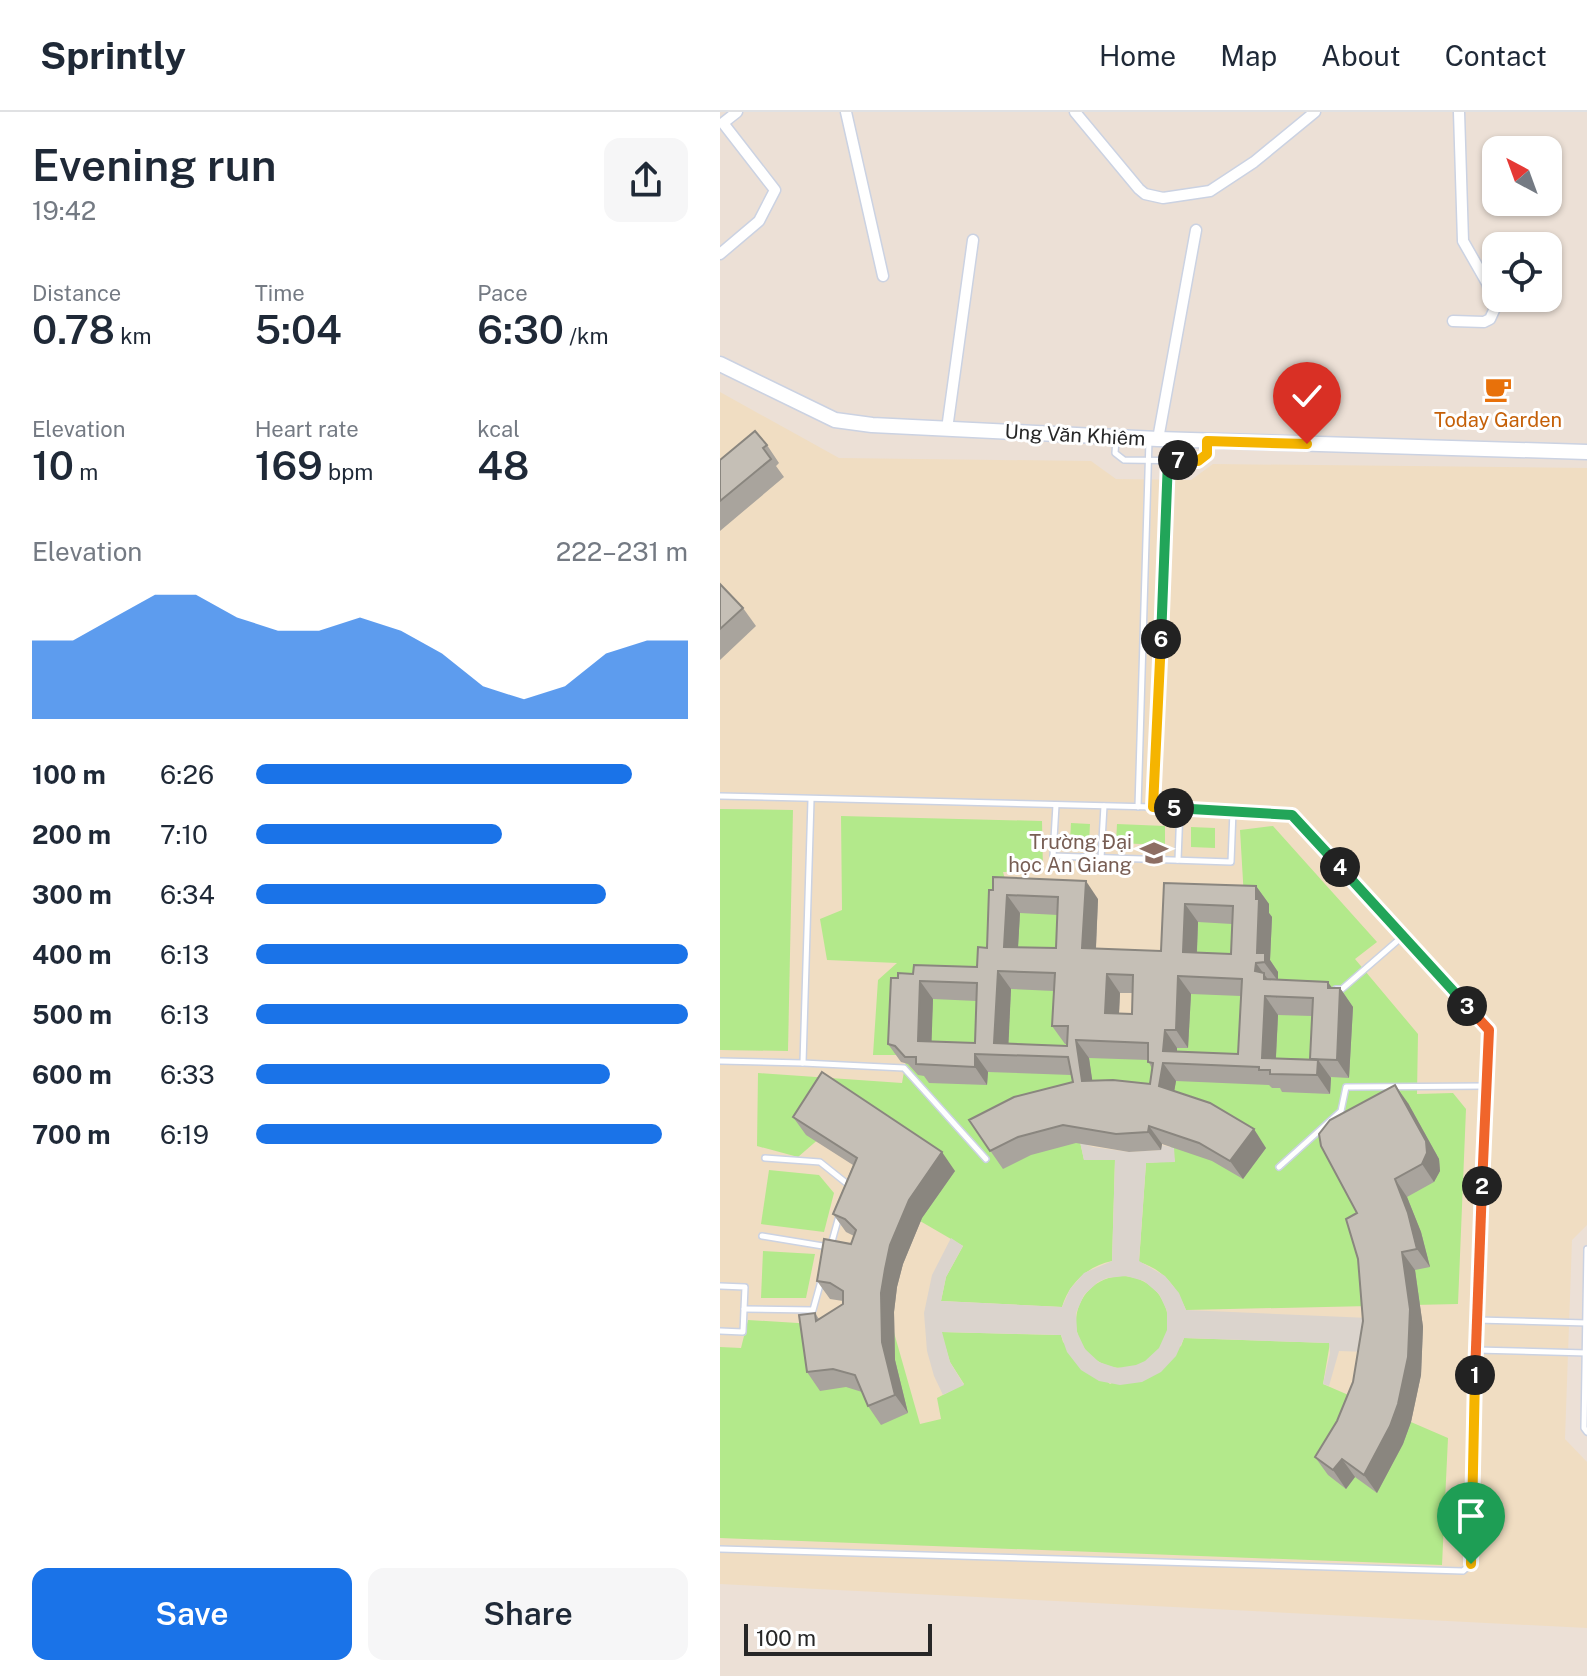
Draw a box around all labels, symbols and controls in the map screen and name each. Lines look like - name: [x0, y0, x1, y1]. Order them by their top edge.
- text: Sprintly: [40, 33, 186, 78]
- text: Home: [1099, 39, 1176, 72]
- text: Map: [1220, 39, 1277, 72]
- text: About: [1321, 39, 1401, 72]
- text: Contact: [1445, 39, 1547, 72]
- north arrow: [1482, 136, 1562, 216]
- map controls: [1482, 136, 1562, 312]
- button: share: [604, 138, 688, 222]
- text: Evening run: [32, 139, 277, 191]
- text: 19:42: [32, 195, 96, 226]
- button: locate: [1482, 232, 1562, 312]
- text: Distance: [32, 280, 121, 306]
- text: Time: [255, 280, 305, 306]
- text: Pace: [477, 280, 528, 306]
- text: 0.78: [32, 306, 115, 353]
- text: 5:04: [255, 306, 342, 353]
- text: 6:30: [477, 306, 564, 353]
- text: km: [115, 323, 152, 349]
- text: /km: [564, 323, 608, 349]
- pin: [1273, 362, 1341, 444]
- icon: check: [1285, 374, 1329, 418]
- cafe icon: Today Garden: [1483, 374, 1513, 404]
- place label: Today Garden: [1434, 408, 1562, 432]
- text: Elevation: [32, 416, 125, 442]
- text: Heart rate: [255, 416, 359, 442]
- text: kcal: [477, 416, 520, 442]
- street label: Ung Văn Khiêm: [1004, 419, 1146, 451]
- pin: 7: [1158, 440, 1198, 480]
- text: 10: [32, 442, 74, 489]
- text: 169: [255, 442, 323, 489]
- text: 48: [477, 442, 530, 489]
- text: 7: [1171, 447, 1185, 473]
- text: m: [74, 459, 98, 485]
- text: bpm: [323, 459, 373, 485]
- text: Elevation: [32, 536, 142, 567]
- text: 222–231 m: [556, 536, 688, 567]
- pin: 6: [1141, 619, 1181, 659]
- text: 6: [1154, 626, 1168, 652]
- text: 100 m: [32, 759, 106, 790]
- text: 6:26: [160, 759, 214, 790]
- pin: 5: [1154, 788, 1194, 828]
- text: 5: [1167, 795, 1181, 821]
- text: 200 m: [32, 819, 111, 850]
- text: 7:10: [160, 819, 208, 850]
- place label: Trường Đại học An Giang: [1008, 830, 1132, 877]
- school or university icon: Trường Đại học An Giang: [1139, 838, 1169, 868]
- pin: 4: [1320, 847, 1360, 887]
- text: 4: [1333, 854, 1347, 880]
- text: 300 m: [32, 879, 112, 910]
- text: 6:34: [160, 879, 215, 910]
- text: 400 m: [32, 939, 112, 970]
- text: 6:13: [160, 939, 209, 970]
- pin: 3: [1447, 986, 1487, 1026]
- text: 3: [1460, 993, 1474, 1019]
- text: 500 m: [32, 999, 112, 1030]
- text: 6:13: [160, 999, 209, 1030]
- text: 600 m: [32, 1059, 112, 1090]
- text: 6:33: [160, 1059, 215, 1090]
- text: 700 m: [32, 1119, 111, 1150]
- text: 6:19: [160, 1119, 209, 1150]
- pin: 2: [1462, 1166, 1502, 1206]
- text: 2: [1475, 1173, 1489, 1199]
- pin: 1: [1455, 1355, 1495, 1395]
- text: 1: [1470, 1362, 1480, 1388]
- pin: [1437, 1482, 1505, 1564]
- icon: arrive: [1449, 1494, 1493, 1538]
- button: Save: [32, 1568, 352, 1660]
- button: Share: [368, 1568, 688, 1660]
- scale bar: [744, 1620, 932, 1656]
- text: 100 m: [756, 1625, 816, 1651]

